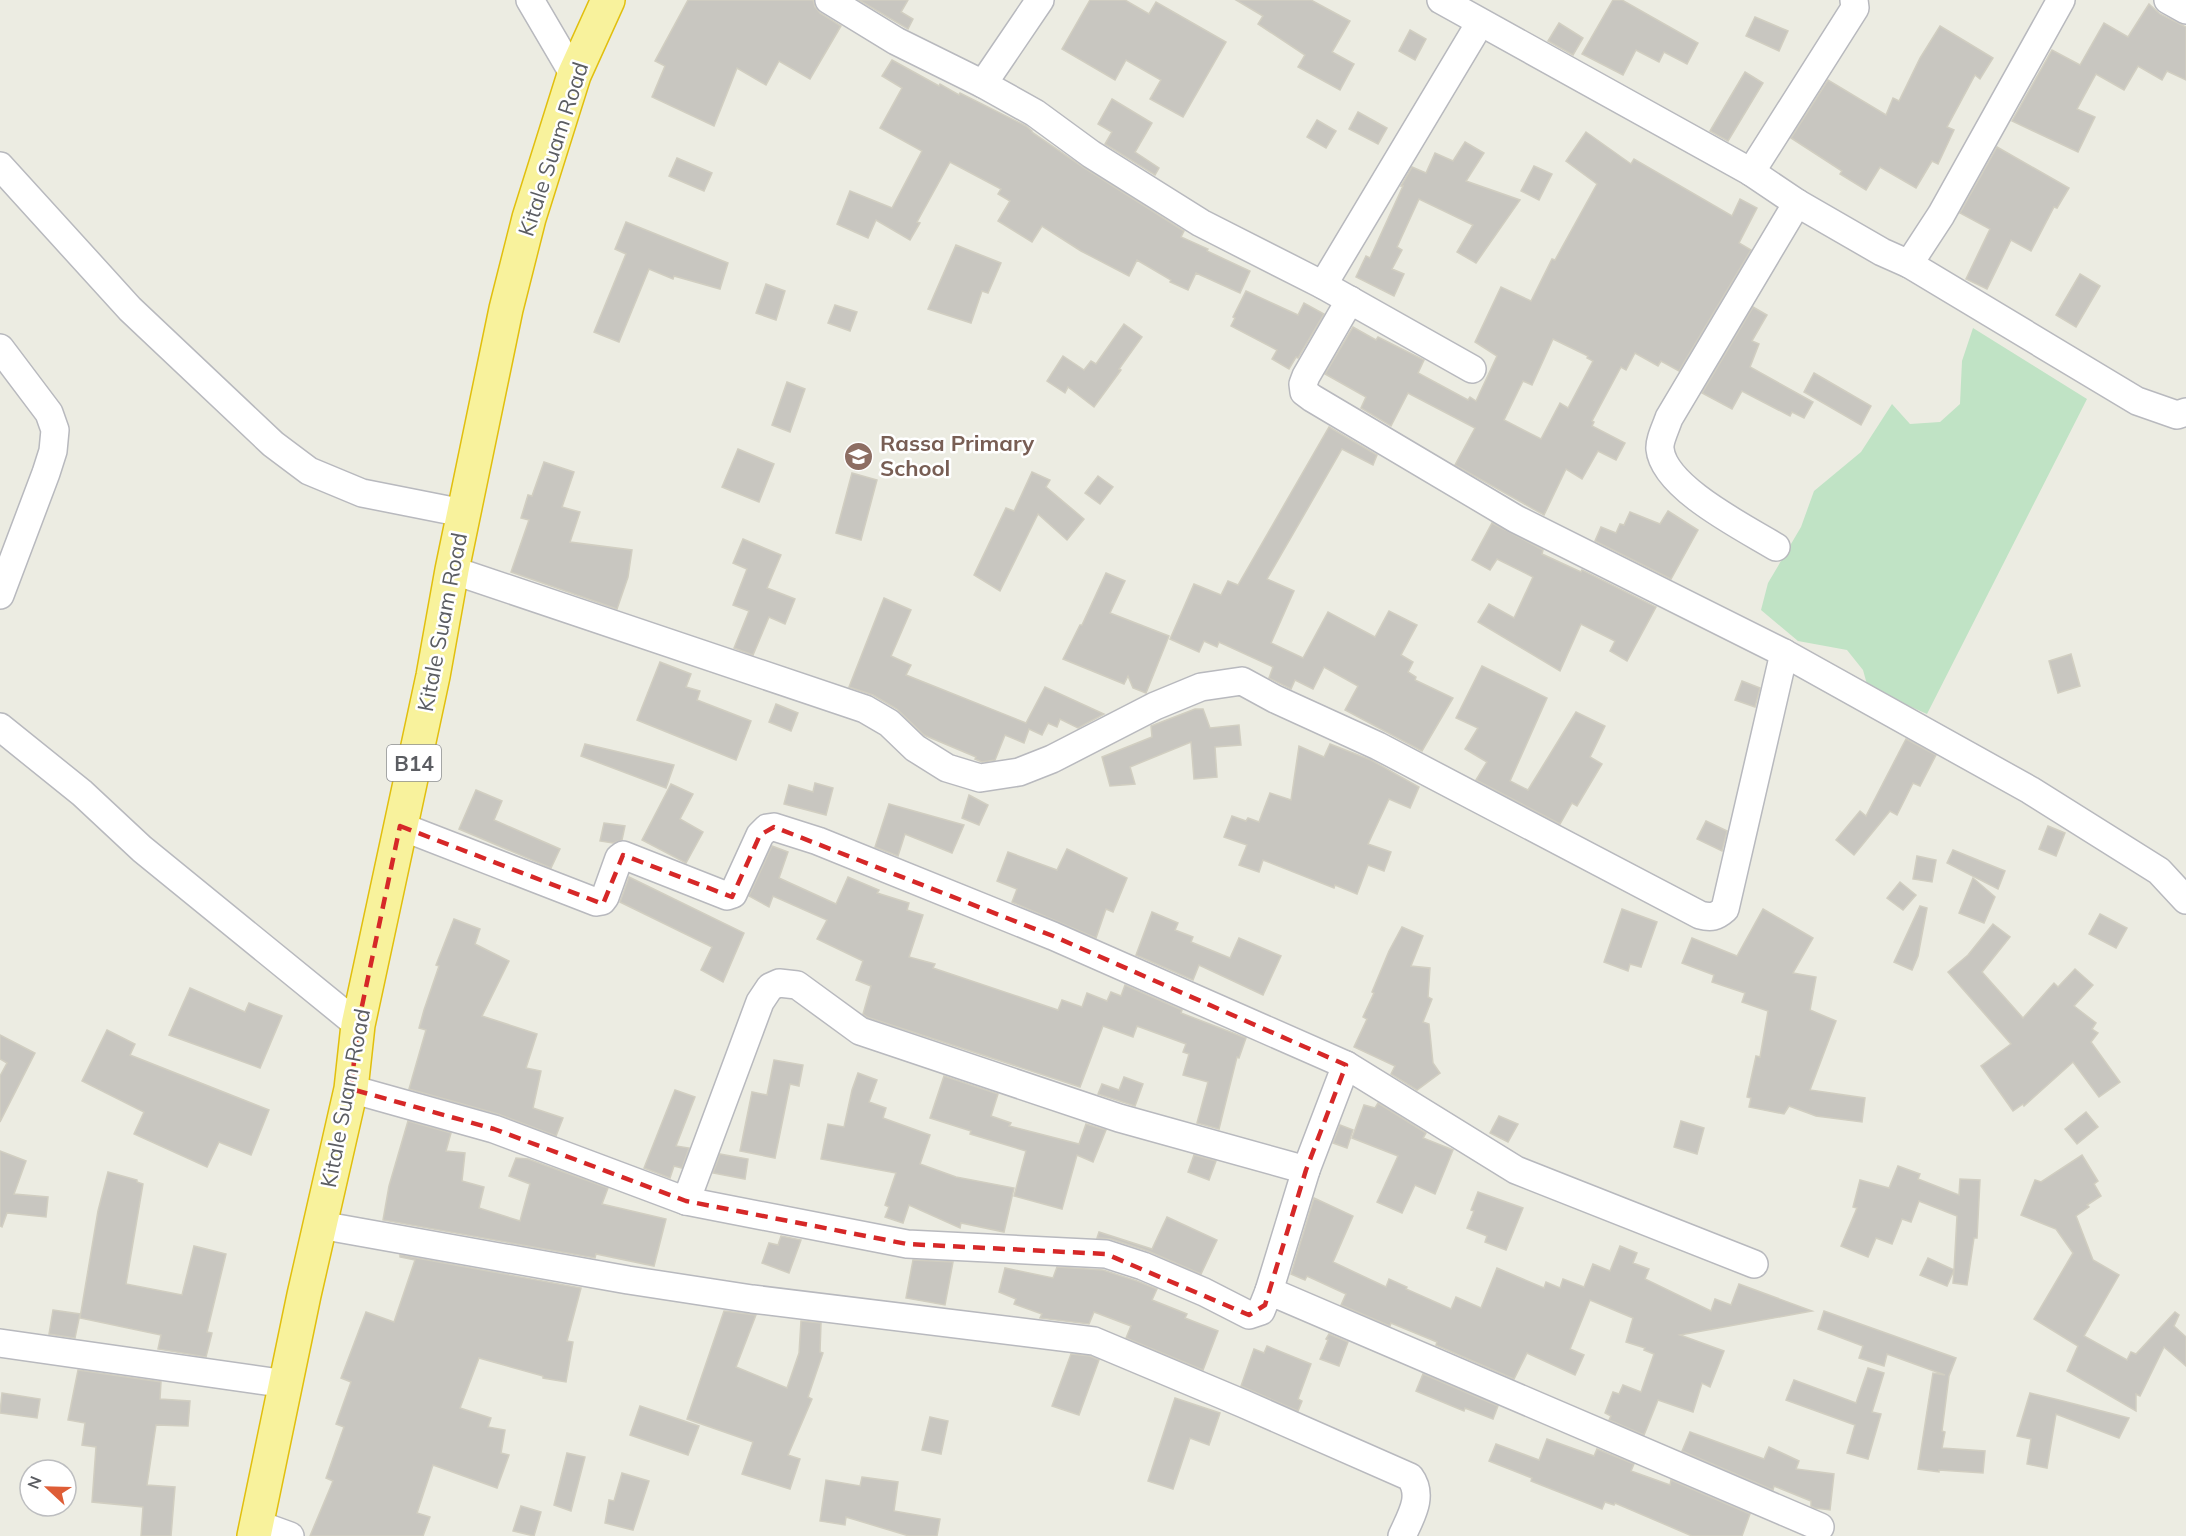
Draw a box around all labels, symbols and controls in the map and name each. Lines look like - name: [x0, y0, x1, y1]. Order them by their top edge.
- street label: Kitale Suam Road: [512, 58, 594, 240]
- place label: Rassa Primary School: [880, 429, 1034, 482]
- school or university icon: Rassa Primary School: [843, 440, 875, 472]
- street label: Kitale Suam Road: [411, 530, 473, 714]
- road number: B14: [387, 745, 441, 781]
- street label: Kitale Suam Road: [314, 1006, 376, 1190]
- north arrow: [18, 1458, 78, 1518]
- text: N: [23, 1473, 46, 1492]

